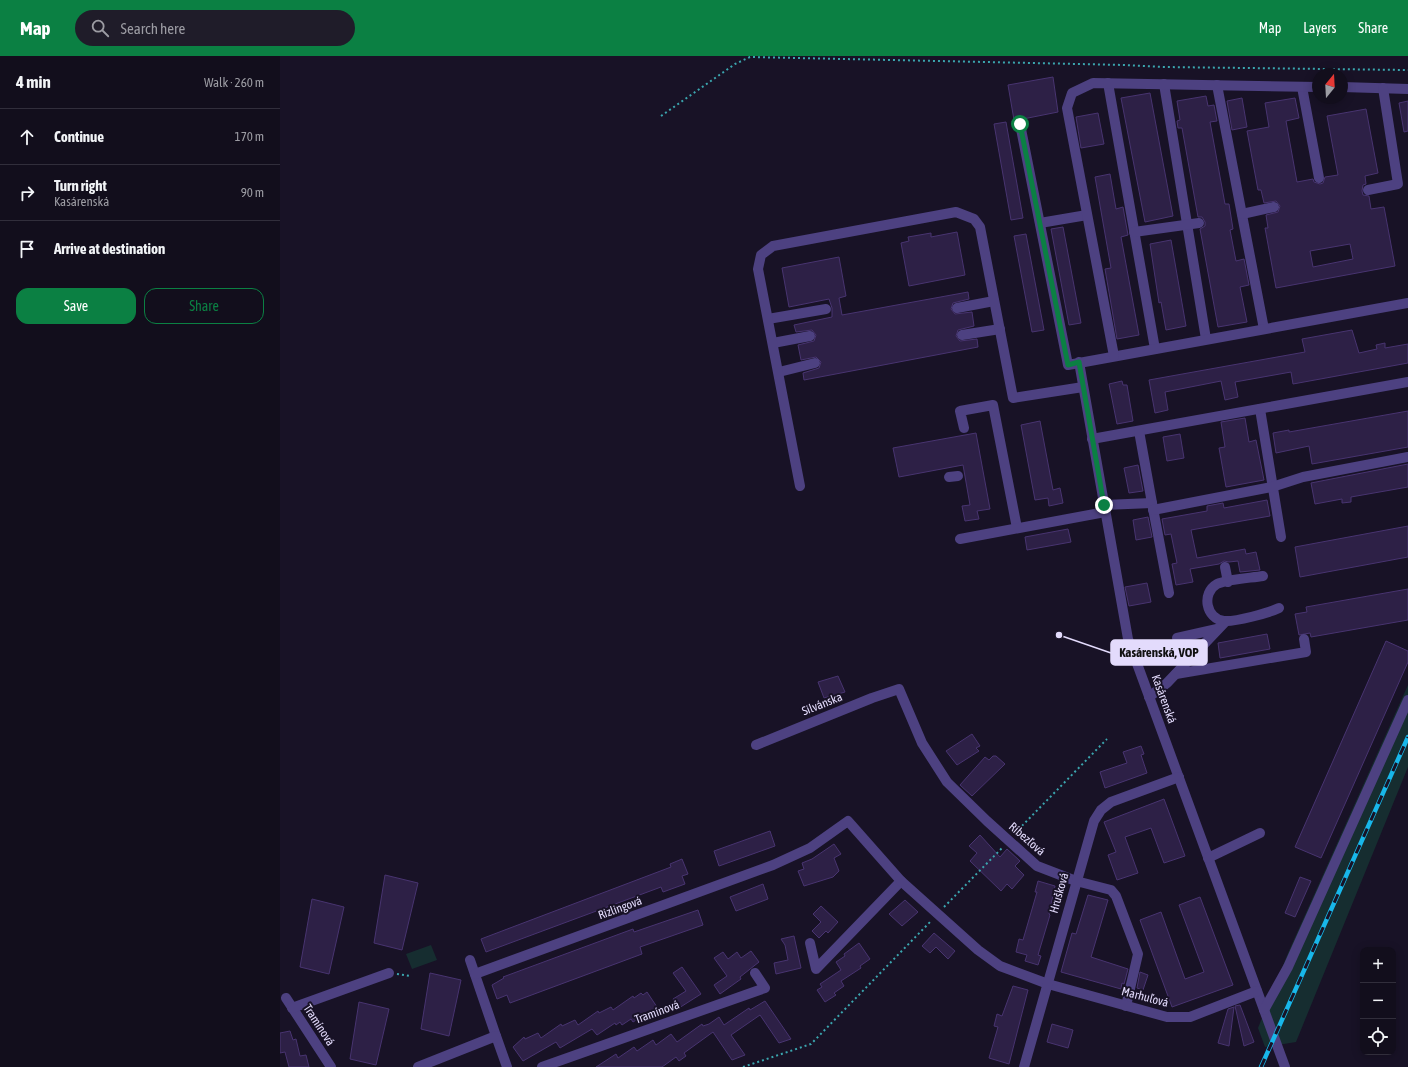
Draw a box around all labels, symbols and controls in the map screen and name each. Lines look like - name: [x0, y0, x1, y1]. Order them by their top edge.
- search box: [75, 10, 355, 46]
- text: Map: [20, 17, 51, 39]
- icon: search: [89, 17, 111, 39]
- text: Search here: [121, 20, 185, 37]
- text: Map: [1259, 20, 1281, 36]
- text: Layers: [1303, 20, 1336, 36]
- text: Share: [1358, 20, 1388, 36]
- north arrow: [1312, 68, 1348, 104]
- text: 4 min: [16, 72, 51, 92]
- text: Walk · 260 m: [204, 75, 264, 90]
- route start: [1011, 115, 1029, 133]
- icon: ahead: [16, 126, 38, 148]
- text: Continue: [54, 128, 104, 145]
- text: 170 m: [235, 129, 264, 144]
- text: Turn right: [54, 177, 107, 194]
- icon: right: [16, 182, 38, 204]
- text: 90 m: [241, 185, 264, 200]
- text: Kasárenská: [54, 194, 109, 209]
- icon: arrive: [16, 238, 38, 260]
- text: Arrive at destination: [54, 240, 165, 257]
- button: Save: [16, 288, 136, 324]
- button: Share: [144, 288, 264, 324]
- route end: [1095, 496, 1113, 514]
- callout: Kasárenská, VOP: [1111, 640, 1207, 665]
- text: Kasárenská, VOP: [1119, 645, 1199, 660]
- street label: Kasárenská: [1149, 673, 1179, 725]
- street label: Silvánska: [800, 690, 844, 718]
- street label: Ríbezľová: [1006, 820, 1048, 858]
- street label: Hrušková: [1047, 871, 1071, 915]
- street label: Rizlingová: [596, 894, 644, 922]
- map controls: [1360, 947, 1396, 1055]
- button: +: [1360, 947, 1396, 983]
- button: −: [1360, 983, 1396, 1019]
- street label: Marhuľová: [1120, 984, 1170, 1010]
- street label: Tramínová: [633, 997, 681, 1027]
- street label: Tramínová: [300, 1002, 338, 1048]
- button: locate: [1360, 1019, 1396, 1055]

